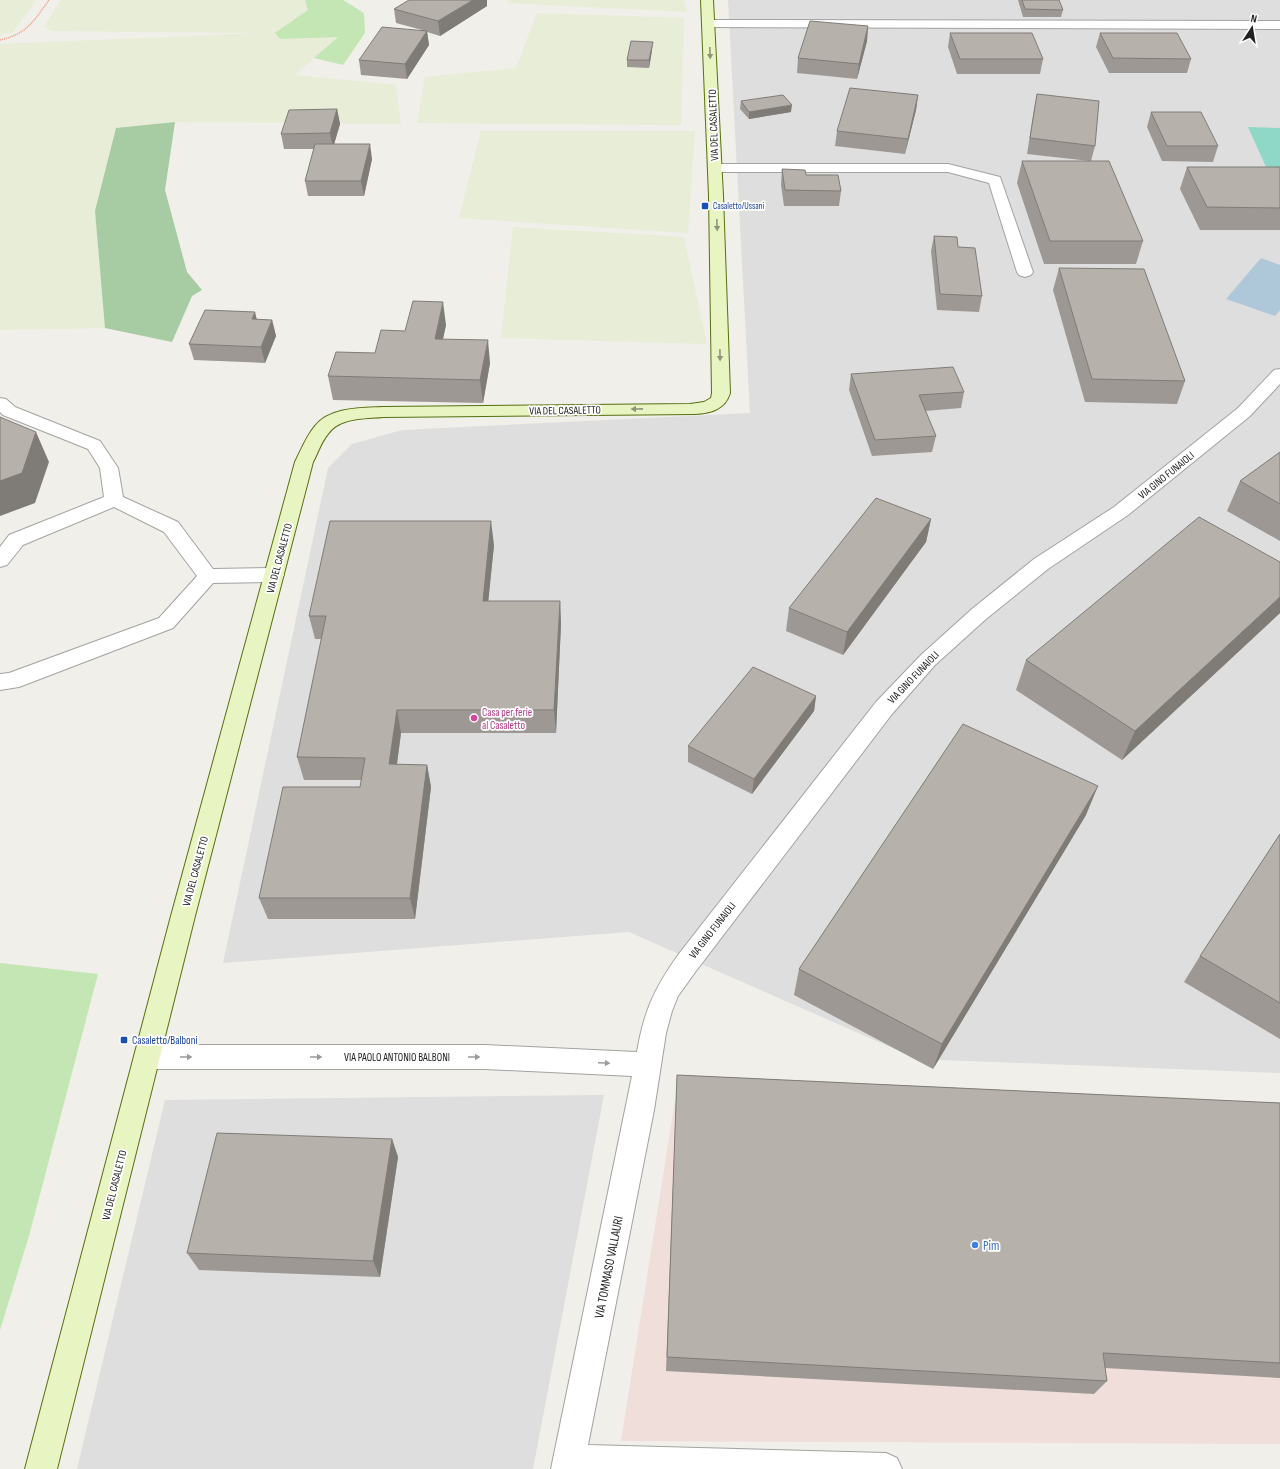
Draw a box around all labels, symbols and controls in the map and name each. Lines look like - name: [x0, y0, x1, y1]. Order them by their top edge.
- north arrow: [1232, 8, 1272, 48]
- text: N: [1250, 12, 1258, 26]
- one-way arrow: [707, 47, 713, 60]
- street label: VIA DEL CASALETTO: [706, 89, 721, 161]
- marker: Casaletto/Ussani: [700, 201, 710, 211]
- place label: Casaletto/Ussani: [713, 201, 764, 212]
- one-way arrow: [713, 219, 720, 231]
- one-way arrow: [717, 349, 723, 362]
- street label: VIA DEL CASALETTO: [529, 403, 601, 418]
- one-way arrow: [630, 406, 643, 412]
- street label: VIA GINO FUNAIOLI: [1136, 449, 1197, 502]
- street label: VIA DEL CASALETTO: [264, 522, 295, 594]
- street label: VIA GINO FUNAIOLI: [885, 648, 942, 706]
- place label: Casa per ferie al Casaletto: [482, 706, 532, 732]
- marker: Casa per ferie al Casaletto: [469, 713, 479, 723]
- street label: VIA DEL CASALETTO: [180, 835, 211, 907]
- street label: VIA GINO FUNAIOLI: [686, 899, 738, 961]
- place label: Casaletto/Balboni: [132, 1034, 197, 1047]
- marker: Casaletto/Balboni: [119, 1035, 129, 1045]
- street label: VIA PAOLO ANTONIO BALBONI: [344, 1051, 450, 1064]
- one-way arrow: [180, 1054, 193, 1060]
- one-way arrow: [310, 1054, 323, 1060]
- one-way arrow: [468, 1054, 481, 1060]
- one-way arrow: [598, 1059, 610, 1066]
- street label: VIA DEL CASALETTO: [100, 1149, 129, 1221]
- street label: VIA TOMMASO VALLAURI: [591, 1215, 627, 1320]
- place label: Pim: [983, 1238, 999, 1254]
- marker: Pim: [970, 1240, 980, 1250]

